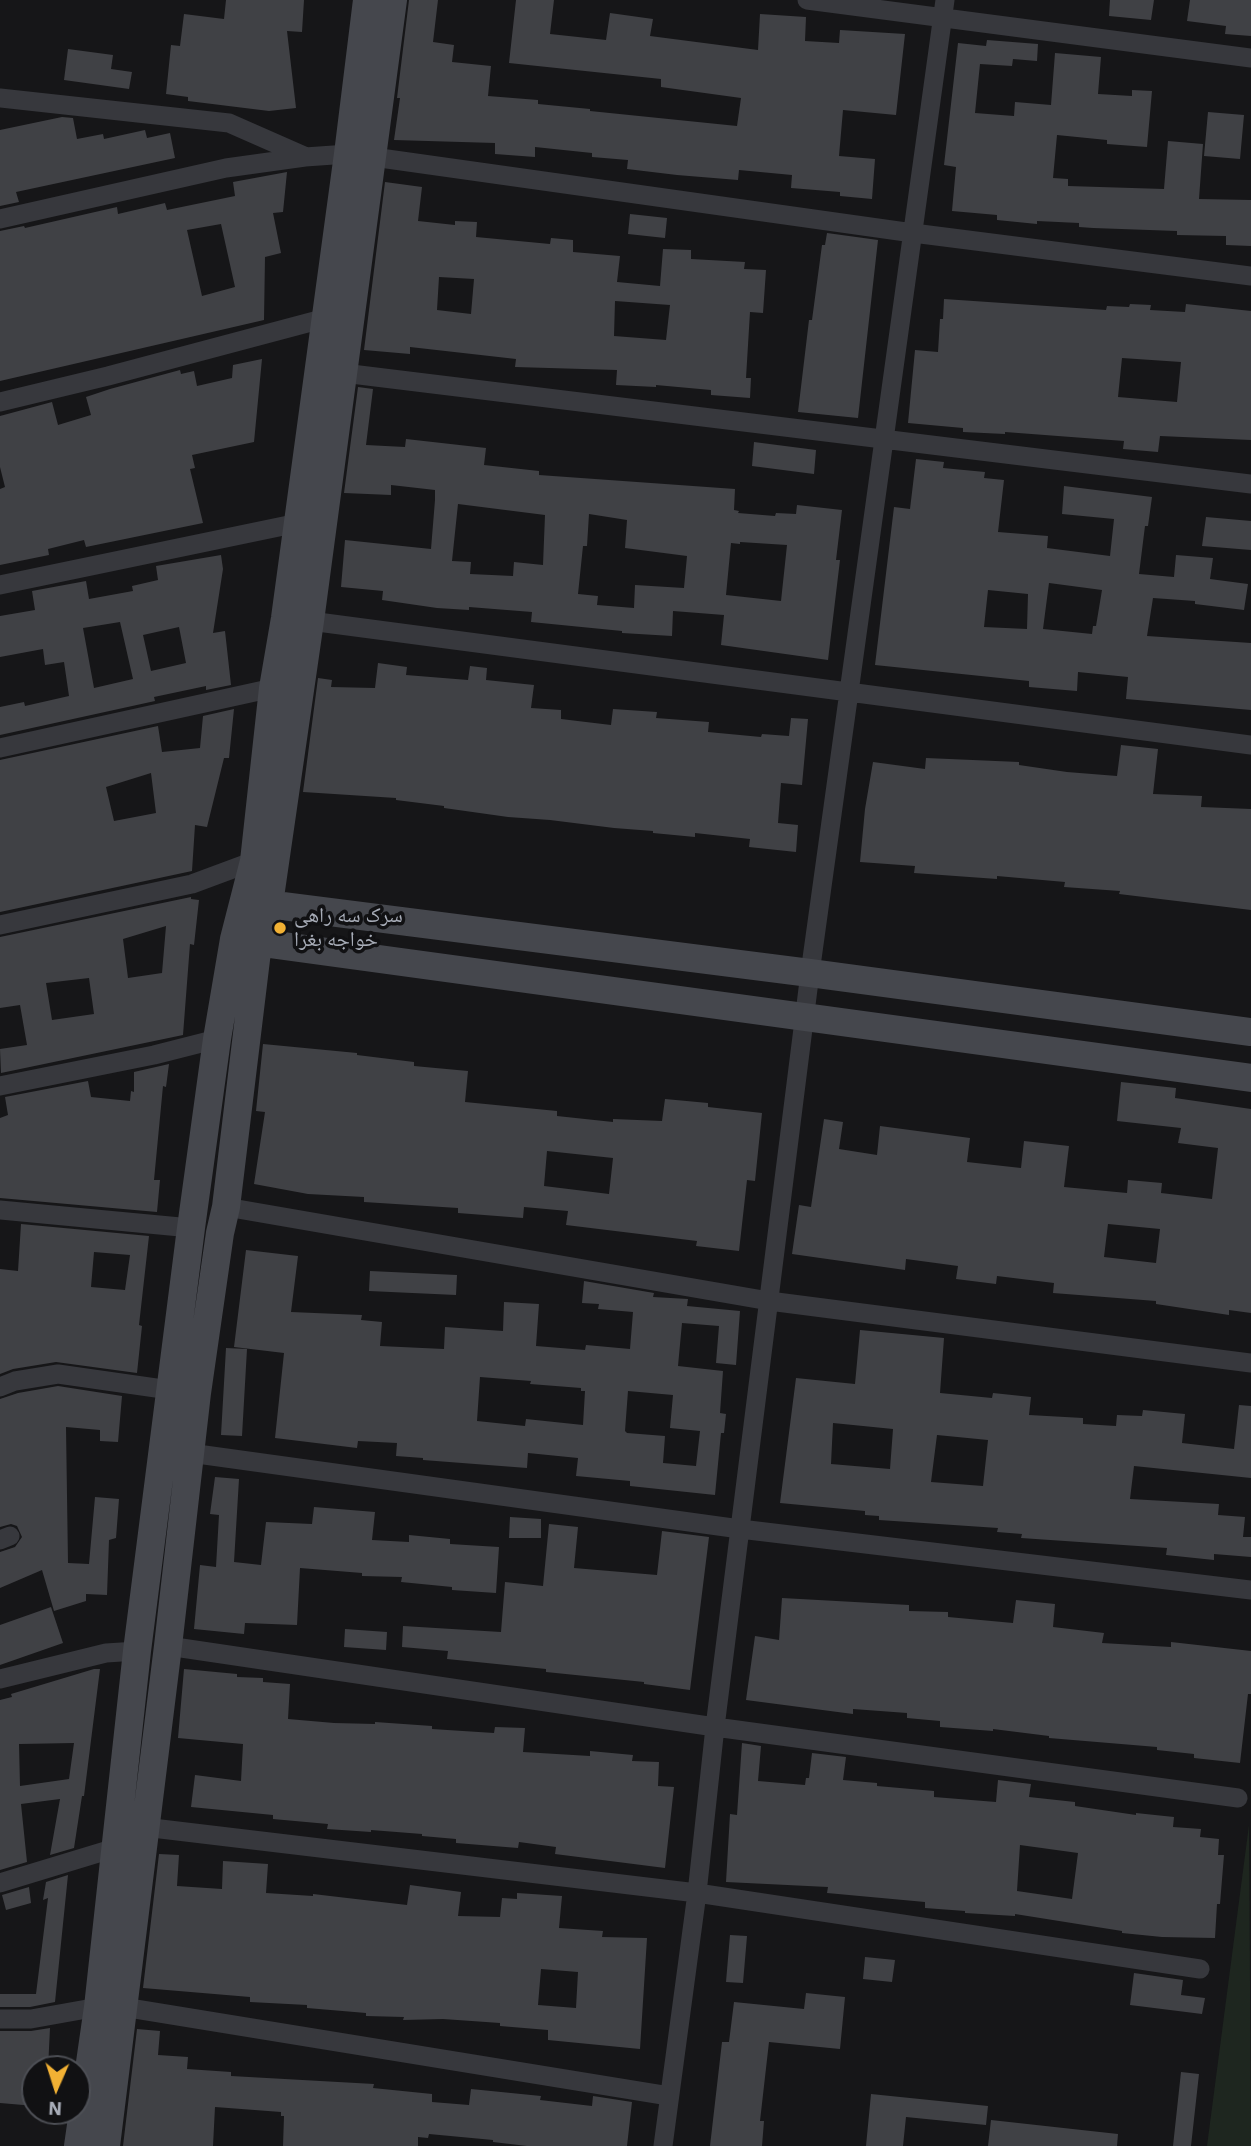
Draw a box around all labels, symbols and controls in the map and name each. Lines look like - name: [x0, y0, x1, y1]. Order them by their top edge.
- place label: سرک سه راهی خواجه بغرا: [294, 903, 403, 953]
- marker: سرک سه راهی خواجه بغرا: [272, 920, 288, 936]
- north arrow: [21, 2055, 91, 2125]
- text: N: [48, 2097, 63, 2121]

